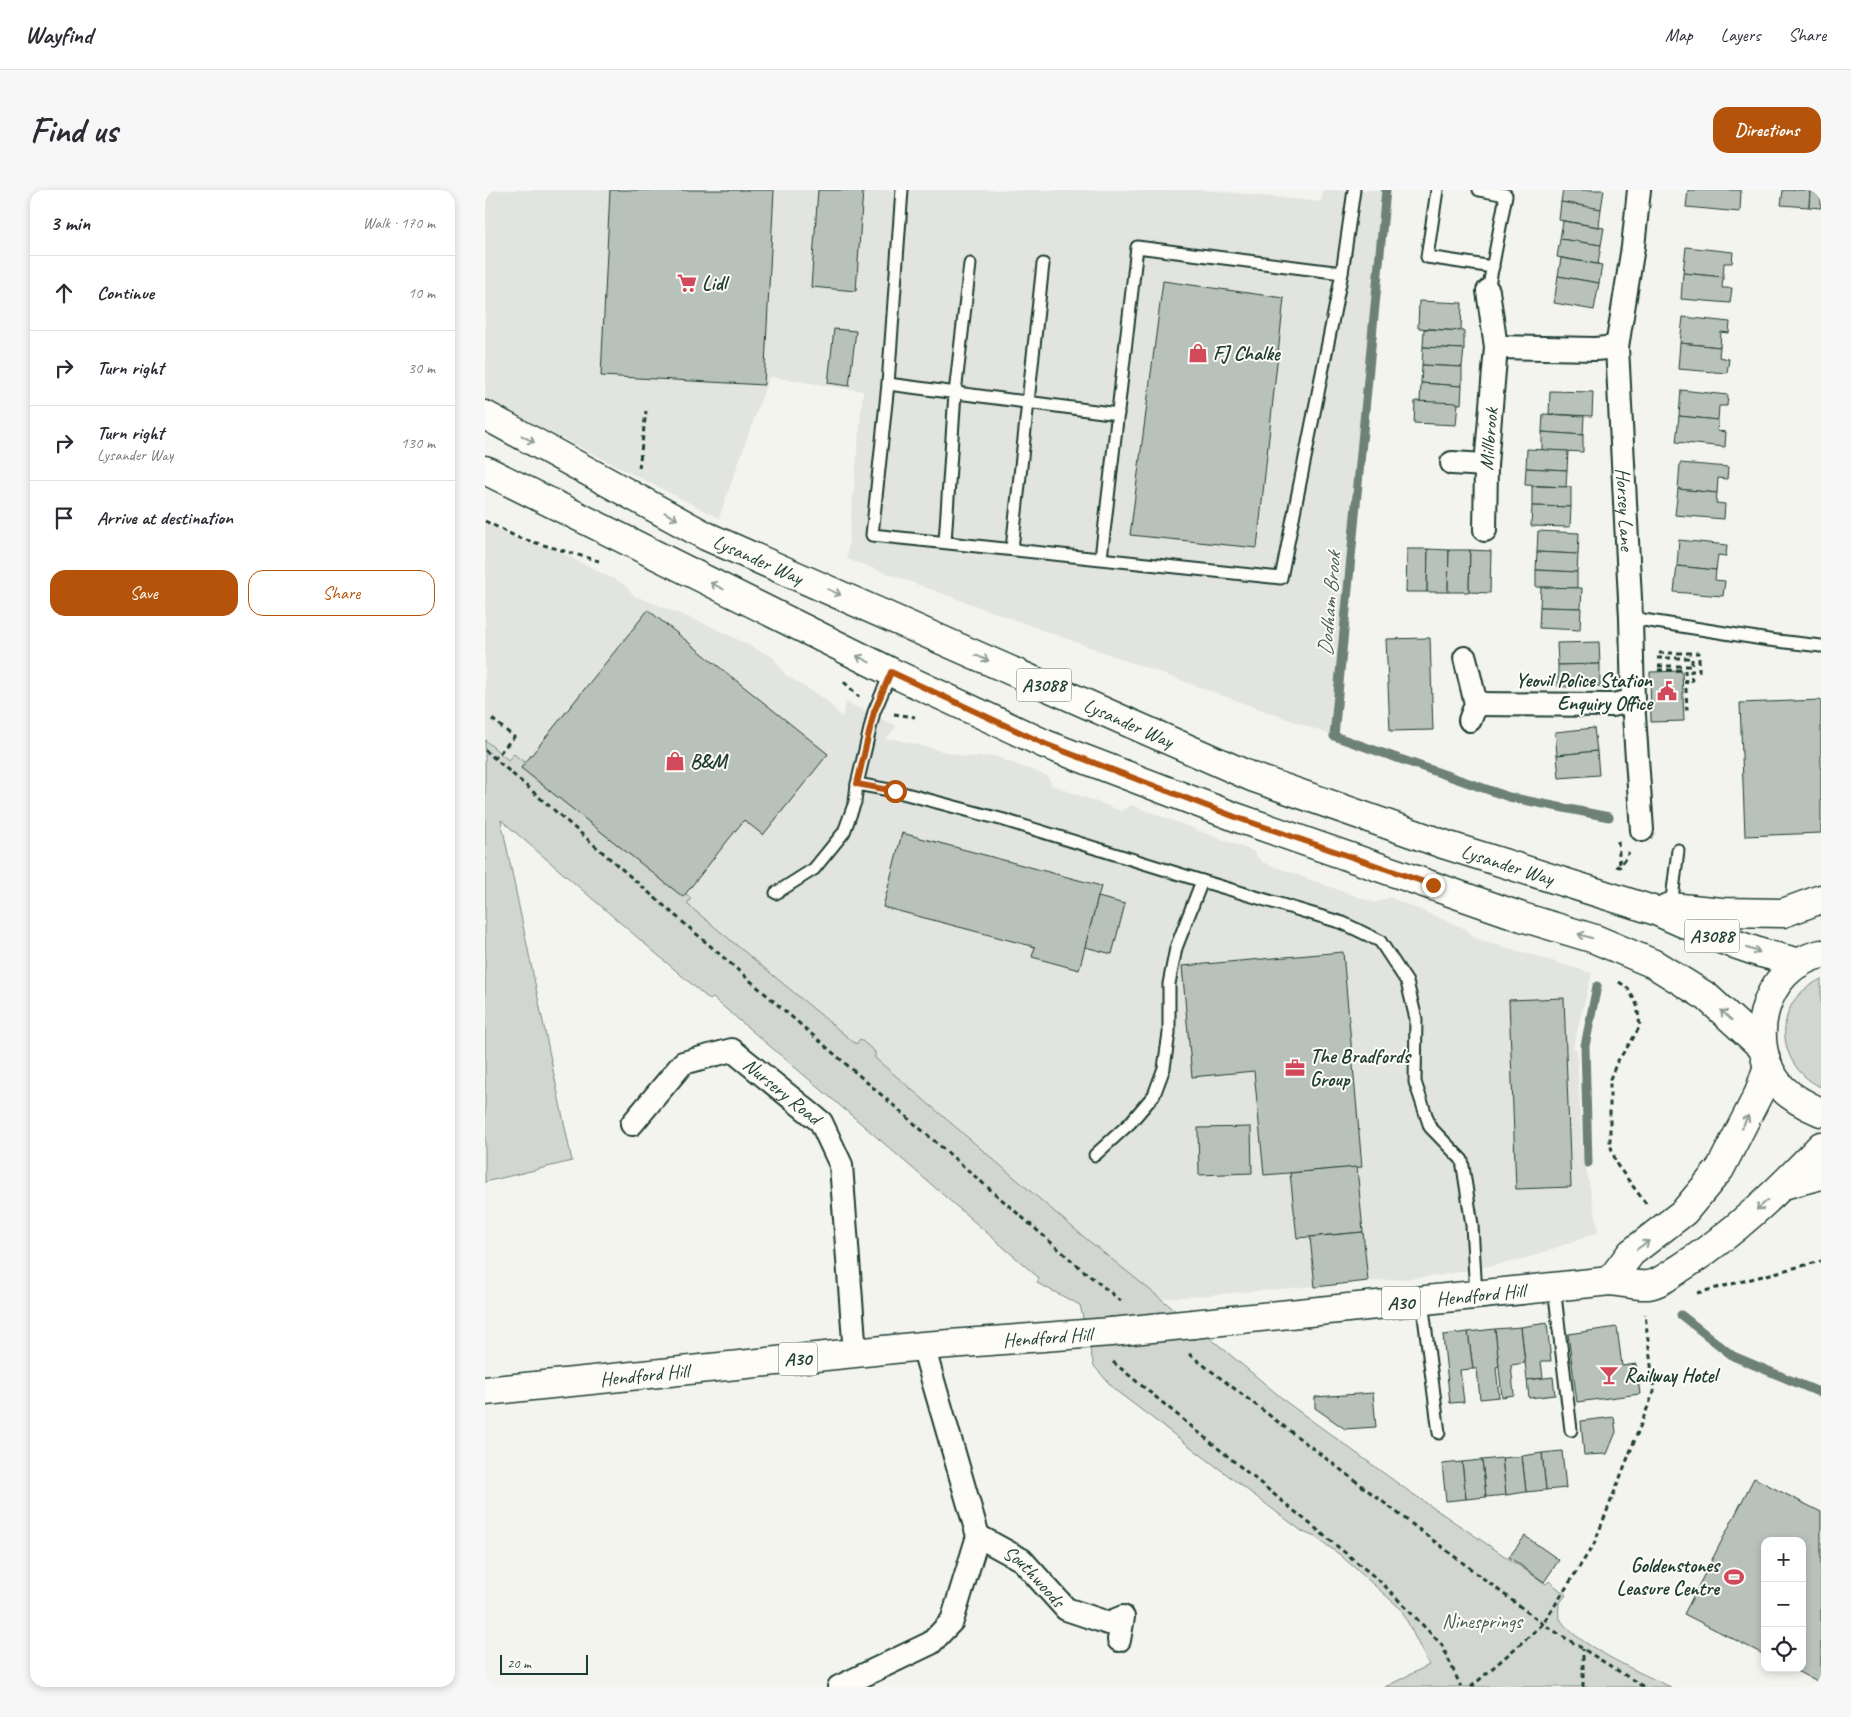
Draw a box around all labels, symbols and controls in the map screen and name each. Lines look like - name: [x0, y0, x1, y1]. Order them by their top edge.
- text: Wayfind: [25, 20, 92, 50]
- text: Map: [1665, 24, 1693, 46]
- text: Layers: [1721, 24, 1760, 46]
- text: Share: [1788, 24, 1826, 46]
- button: Directions: [1713, 107, 1821, 153]
- text: Find us: [30, 108, 117, 153]
- text: 3 min: [50, 210, 90, 236]
- text: Walk · 170 m: [363, 213, 435, 233]
- place label: Lidl: [702, 271, 730, 296]
- supermarket icon: Lidl: [676, 272, 698, 294]
- icon: ahead: [50, 279, 78, 307]
- text: Continue: [97, 281, 154, 305]
- text: 10 m: [408, 283, 435, 303]
- place label: FJ Chalke: [1213, 341, 1281, 366]
- shop icon: FJ Chalke: [1187, 342, 1209, 364]
- icon: right: [50, 354, 78, 382]
- text: Turn right: [97, 356, 164, 380]
- text: 30 m: [408, 358, 435, 378]
- street label: Millbrook: [1473, 405, 1503, 471]
- text: Turn right: [97, 421, 164, 445]
- icon: right: [50, 429, 78, 457]
- text: 130 m: [401, 433, 435, 453]
- one-way arrow: [520, 435, 535, 444]
- text: Lysander Way: [97, 445, 173, 465]
- street label: Horsey Lane: [1611, 467, 1640, 553]
- icon: arrive: [50, 504, 78, 532]
- text: Arrive at destination: [97, 506, 233, 530]
- one-way arrow: [663, 512, 677, 522]
- street label: Lysander Way: [710, 528, 809, 591]
- water label: Dodham Brook: [1312, 548, 1347, 657]
- button: Save: [50, 570, 238, 616]
- button: Share: [248, 570, 435, 616]
- one-way arrow: [710, 581, 725, 591]
- one-way arrow: [826, 588, 841, 598]
- one-way arrow: [856, 653, 871, 663]
- one-way arrow: [974, 653, 989, 663]
- road number: A3088: [1017, 668, 1071, 702]
- place label: Yeovil Police Station Enquiry Office: [1516, 668, 1654, 716]
- public building icon: Yeovil Police Station Enquiry Office: [1656, 680, 1678, 702]
- street label: Lysander Way: [1080, 692, 1179, 754]
- place label: B&M: [690, 749, 729, 774]
- shop icon: B&M: [664, 750, 686, 772]
- route start: [884, 780, 907, 803]
- street label: Lysander Way: [1458, 838, 1559, 891]
- route end: [1422, 874, 1445, 897]
- road number: A3088: [1685, 919, 1739, 952]
- one-way arrow: [1578, 931, 1594, 941]
- one-way arrow: [1744, 946, 1760, 955]
- one-way arrow: [1720, 1009, 1732, 1021]
- place label: The Bradfords Group: [1310, 1044, 1412, 1092]
- street label: Nursery Road: [738, 1052, 829, 1132]
- office icon: The Bradfords Group: [1284, 1057, 1306, 1079]
- one-way arrow: [1741, 1115, 1750, 1130]
- one-way arrow: [1755, 1199, 1768, 1211]
- one-way arrow: [1635, 1240, 1649, 1250]
- street label: Hendford Hill: [1435, 1277, 1530, 1311]
- road number: A30: [1382, 1286, 1420, 1320]
- street label: Hendford Hill: [1002, 1321, 1096, 1353]
- road number: A30: [779, 1342, 817, 1376]
- street label: Hendford Hill: [598, 1357, 693, 1392]
- place label: Railway Hotel: [1624, 1363, 1720, 1388]
- bar icon: Railway Hotel: [1598, 1364, 1620, 1386]
- map controls: [1761, 1537, 1806, 1672]
- button: +: [1761, 1537, 1806, 1582]
- street label: Southwoods: [999, 1540, 1072, 1614]
- place label: Goldenstones Leasure Centre: [1617, 1553, 1721, 1601]
- sports icon: Goldenstones Leasure Centre: [1723, 1566, 1745, 1588]
- button: −: [1761, 1582, 1806, 1627]
- park label: Ninesprings: [1442, 1609, 1524, 1634]
- button: locate: [1761, 1627, 1806, 1672]
- scale bar: [500, 1652, 587, 1675]
- text: 20 m: [507, 1655, 531, 1672]

